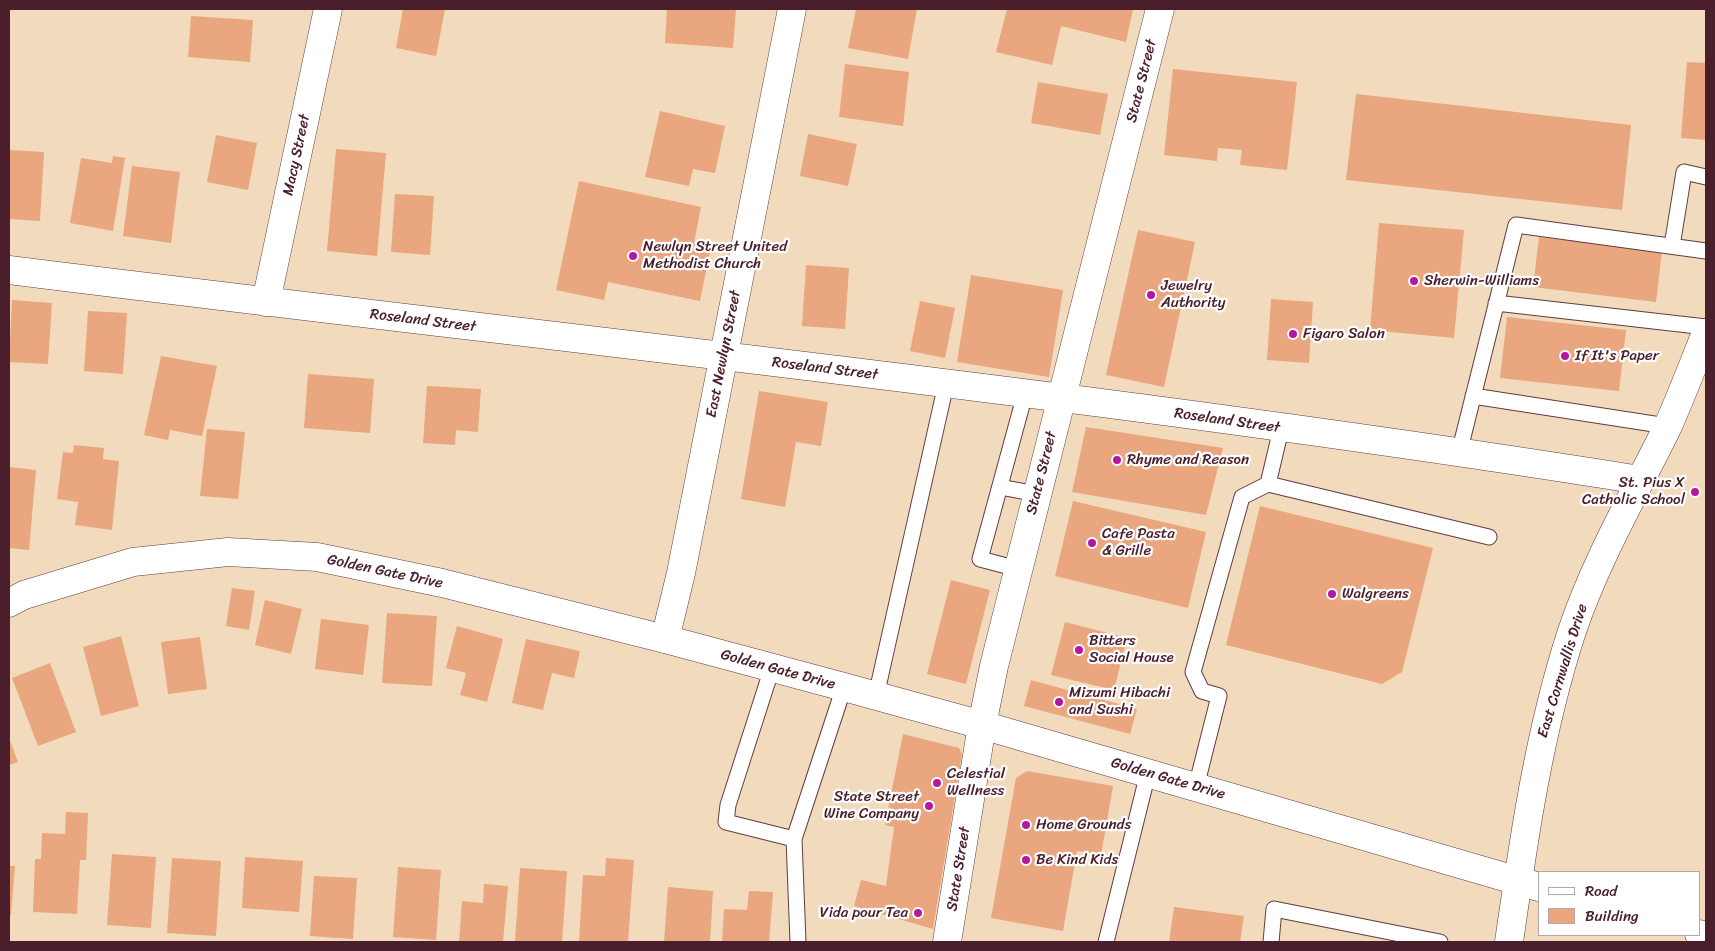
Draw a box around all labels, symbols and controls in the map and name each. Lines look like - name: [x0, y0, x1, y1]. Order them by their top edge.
- street label: State Street: [1123, 37, 1161, 125]
- street label: Macy Street: [280, 113, 314, 197]
- place label: Newlyn Street United Methodist Church: [643, 238, 787, 273]
- marker: Newlyn Street United Methodist Church: [627, 250, 639, 262]
- place label: Sherwin-Williams: [1424, 272, 1539, 290]
- marker: Sherwin-Williams: [1408, 275, 1420, 287]
- place label: Jewelry Authority: [1161, 277, 1226, 312]
- street label: East Newlyn Street: [703, 289, 745, 419]
- marker: Jewelry Authority: [1145, 289, 1157, 301]
- street label: Roseland Street: [369, 306, 477, 336]
- place label: Figaro Salon: [1303, 325, 1385, 343]
- marker: Figaro Salon: [1287, 328, 1299, 340]
- place label: If It's Paper: [1575, 347, 1659, 365]
- marker: If It's Paper: [1559, 350, 1571, 362]
- street label: Roseland Street: [771, 354, 879, 384]
- street label: Roseland Street: [1173, 405, 1281, 437]
- street label: State Street: [1023, 429, 1061, 517]
- place label: Rhyme and Reason: [1127, 451, 1249, 469]
- marker: Rhyme and Reason: [1111, 454, 1123, 466]
- place label: St. Pius X Catholic School: [1582, 474, 1685, 509]
- marker: St. Pius X Catholic School: [1689, 486, 1701, 498]
- place label: Cafe Pasta & Grille: [1102, 525, 1175, 560]
- marker: Cafe Pasta & Grille: [1086, 537, 1098, 549]
- street label: Golden Gate Drive: [325, 551, 445, 593]
- place label: Walgreens: [1342, 585, 1409, 603]
- marker: Walgreens: [1326, 588, 1338, 600]
- street label: East Cornwallis Drive: [1534, 602, 1592, 740]
- place label: Bitters Social House: [1089, 632, 1174, 667]
- marker: Bitters Social House: [1073, 644, 1085, 656]
- street label: Golden Gate Drive: [719, 646, 837, 694]
- place label: Mizumi Hibachi and Sushi: [1069, 684, 1170, 719]
- marker: Mizumi Hibachi and Sushi: [1053, 696, 1065, 708]
- street label: Golden Gate Drive: [1109, 754, 1227, 804]
- place label: Celestial Wellness: [947, 765, 1005, 800]
- marker: Celestial Wellness: [931, 777, 943, 789]
- place label: State Street Wine Company: [824, 788, 919, 823]
- marker: State Street Wine Company: [923, 800, 935, 812]
- place label: Home Grounds: [1036, 816, 1131, 834]
- marker: Home Grounds: [1020, 819, 1032, 831]
- street label: State Street: [943, 825, 975, 913]
- place label: Be Kind Kids: [1036, 851, 1118, 869]
- marker: Be Kind Kids: [1020, 854, 1032, 866]
- legend: [1538, 871, 1700, 936]
- text: Road: [1585, 878, 1617, 904]
- text: Building: [1585, 903, 1639, 929]
- place label: Vida pour Tea: [820, 904, 908, 922]
- marker: Vida pour Tea: [912, 907, 924, 919]

